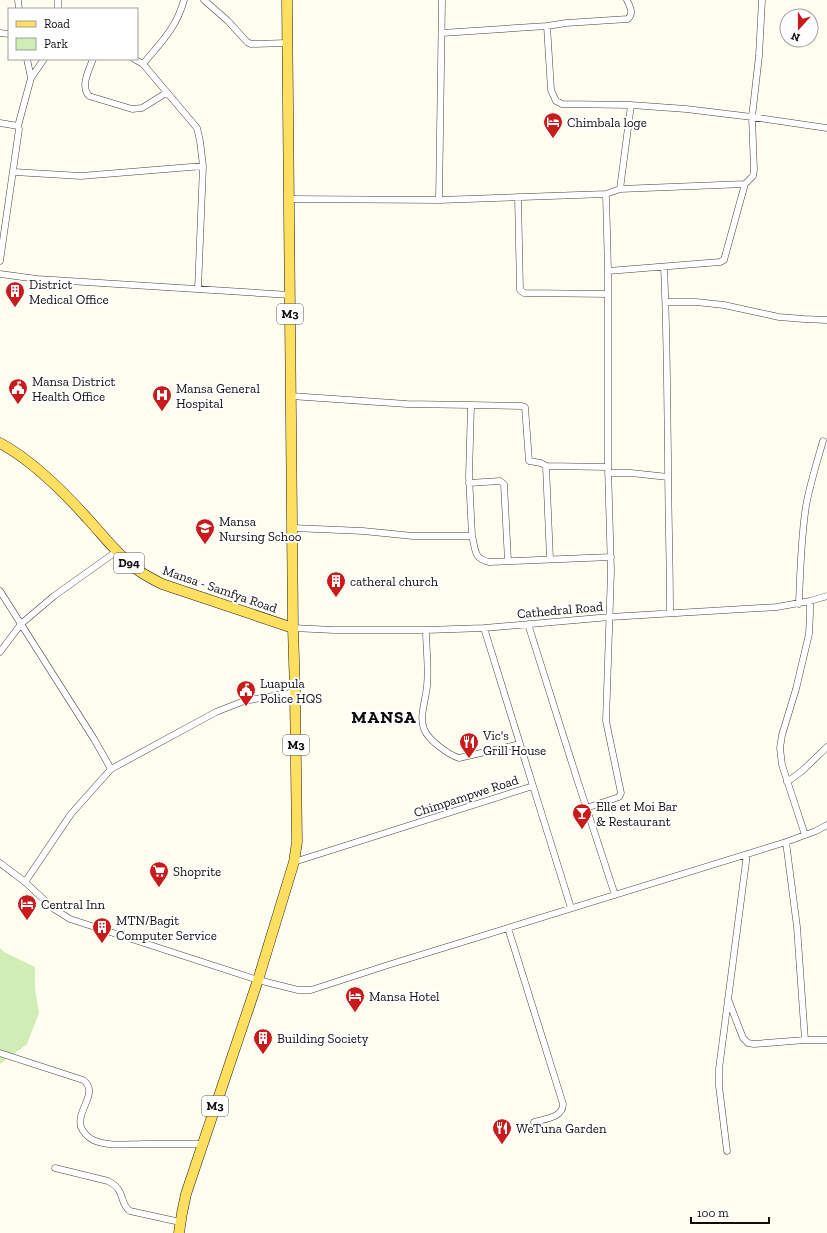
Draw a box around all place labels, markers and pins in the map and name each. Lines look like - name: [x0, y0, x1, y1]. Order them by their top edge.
- hotel icon: Chimbala loge: [542, 111, 564, 139]
- place label: Chimbala loge: [567, 115, 647, 130]
- place label: District Medical Office: [29, 277, 109, 307]
- building icon: District Medical Office: [4, 280, 26, 308]
- place label: Mansa District Health Office: [32, 374, 115, 404]
- public building icon: Mansa District Health Office: [7, 377, 29, 405]
- place label: Mansa General Hospital: [176, 381, 260, 411]
- hospital icon: Mansa General Hospital: [151, 384, 173, 412]
- place label: Mansa Nursing Schoo: [219, 514, 302, 544]
- school or university icon: Mansa Nursing Schoo: [194, 517, 216, 545]
- building icon: catheral church: [325, 570, 347, 598]
- place label: catheral church: [350, 574, 439, 589]
- place label: Luapula Police HQS: [260, 676, 322, 706]
- public building icon: Luapula Police HQS: [235, 679, 257, 707]
- place label: Vic's Grill House: [482, 728, 546, 758]
- restaurant icon: Vic's Grill House: [458, 731, 480, 759]
- place label: Elle et Moi Bar & Restaurant: [596, 799, 678, 829]
- bar icon: Elle et Moi Bar & Restaurant: [571, 802, 593, 830]
- supermarket icon: Shoprite: [148, 860, 170, 888]
- place label: Shoprite: [173, 864, 221, 879]
- hotel icon: Central Inn: [16, 893, 38, 921]
- place label: Central Inn: [41, 897, 106, 912]
- place label: MTN/Bagit Computer Service: [116, 913, 217, 943]
- building icon: MTN/Bagit Computer Service: [91, 916, 113, 944]
- hotel icon: Mansa Hotel: [344, 985, 366, 1013]
- place label: Mansa Hotel: [369, 989, 440, 1004]
- building icon: Building Society: [252, 1027, 274, 1055]
- place label: Building Society: [277, 1031, 369, 1046]
- restaurant icon: WeTuna Garden: [491, 1117, 513, 1145]
- place label: WeTuna Garden: [516, 1121, 607, 1136]

